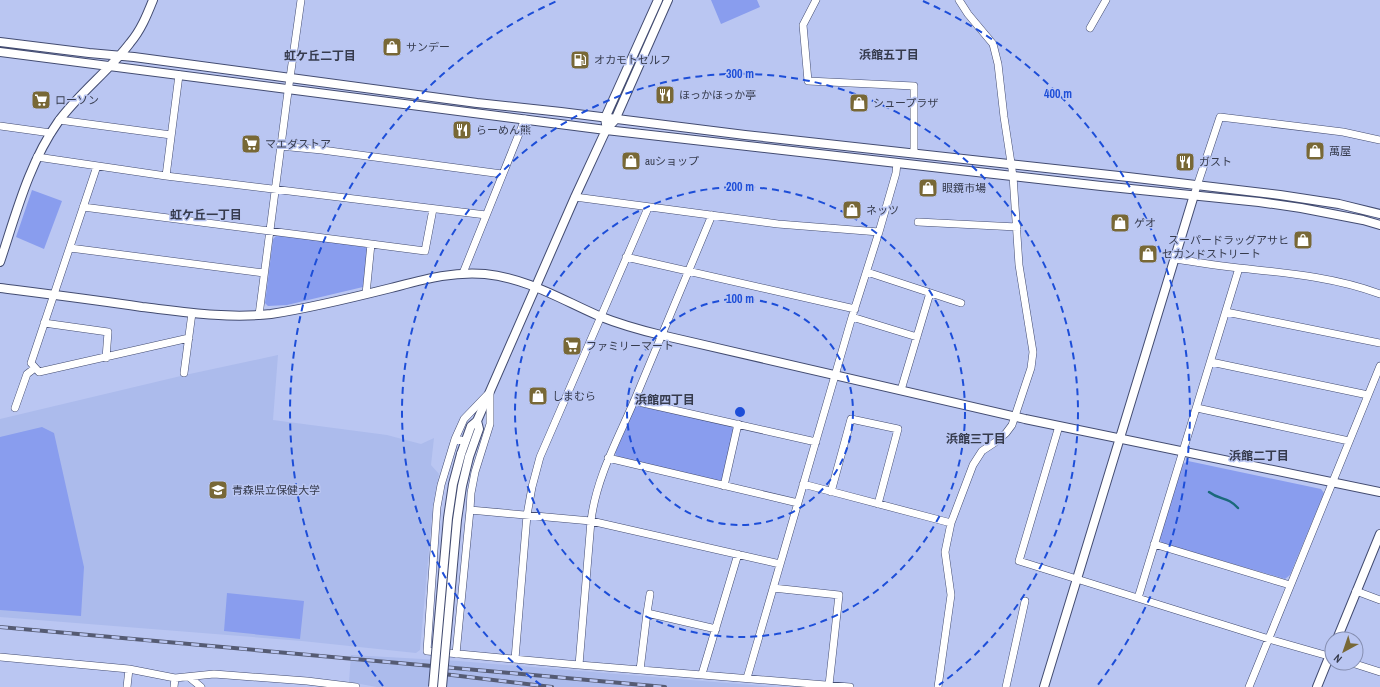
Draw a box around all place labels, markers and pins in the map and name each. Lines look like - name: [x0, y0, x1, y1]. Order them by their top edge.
- shop icon: サンデー: [381, 36, 403, 58]
- place label: サンデー: [406, 40, 450, 54]
- fuel station icon: オカモトセルフ: [569, 49, 591, 71]
- place label: オカモトセルフ: [594, 53, 671, 67]
- restaurant icon: ほっかほっか亭: [654, 84, 676, 106]
- place label: ほっかほっか亭: [679, 88, 756, 102]
- supermarket icon: ローソン: [30, 89, 52, 111]
- shop icon: シュープラザ: [848, 92, 870, 114]
- place label: ローソン: [55, 93, 99, 107]
- place label: シュープラザ: [873, 96, 938, 110]
- restaurant icon: らーめん熊: [451, 119, 473, 141]
- place label: らーめん熊: [476, 123, 531, 137]
- supermarket icon: マエダストア: [240, 133, 262, 155]
- place label: マエダストア: [265, 137, 331, 151]
- shop icon: 萬屋: [1304, 140, 1326, 162]
- place label: 萬屋: [1329, 144, 1351, 158]
- shop icon: auショップ: [620, 150, 642, 172]
- restaurant icon: ガスト: [1174, 151, 1196, 173]
- place label: auショップ: [645, 154, 699, 168]
- place label: ガスト: [1199, 155, 1232, 169]
- shop icon: 眼鏡市場: [917, 177, 939, 199]
- place label: 眼鏡市場: [942, 181, 986, 195]
- shop icon: ネッツ: [841, 199, 863, 221]
- place label: ネッツ: [866, 203, 899, 217]
- shop icon: ゲオ: [1109, 212, 1131, 234]
- place label: ゲオ: [1134, 216, 1156, 230]
- shop icon: スーパードラッグアサヒ: [1292, 229, 1314, 251]
- place label: スーパードラッグアサヒ: [1168, 233, 1289, 247]
- shop icon: セカンドストリート: [1137, 243, 1159, 265]
- place label: セカンドストリート: [1162, 247, 1261, 261]
- supermarket icon: ファミリーマート: [561, 335, 583, 357]
- place label: ファミリーマート: [586, 339, 674, 353]
- shop icon: しまむら: [527, 385, 549, 407]
- place label: しまむら: [552, 389, 596, 403]
- centre of rings: [733, 405, 747, 419]
- school or university icon: 青森県立保健大学: [207, 479, 229, 501]
- place label: 青森県立保健大学: [232, 483, 320, 497]

